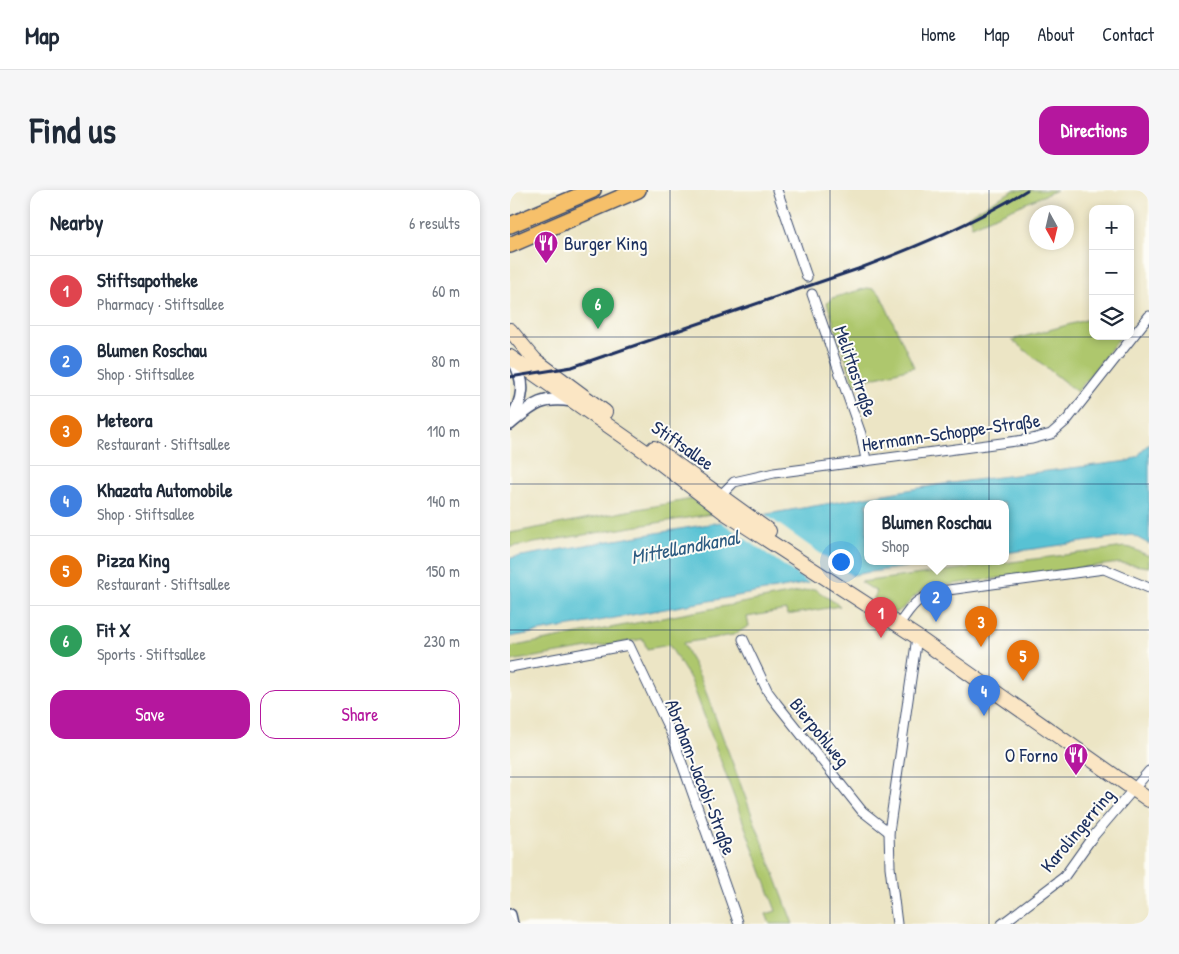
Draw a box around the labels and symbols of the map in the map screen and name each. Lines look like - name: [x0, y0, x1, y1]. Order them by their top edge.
- north arrow: [1029, 205, 1074, 250]
- restaurant icon: Burger King: [533, 230, 559, 264]
- place label: Burger King: [564, 230, 648, 256]
- pin: 6: [582, 288, 614, 329]
- street label: Melittastraße: [828, 322, 884, 421]
- street label: Hermann-Schoppe-Straße: [860, 407, 1042, 457]
- street label: Stiftsallee: [646, 414, 720, 476]
- water label: Mittellandkanal: [628, 522, 743, 570]
- your location: [828, 549, 854, 575]
- pin: 2: [920, 581, 952, 622]
- pin: 1: [865, 597, 897, 638]
- pin: 3: [965, 606, 997, 647]
- pin: 5: [1007, 640, 1039, 681]
- pin: 4: [968, 675, 1000, 716]
- street label: Bierpohlweg: [784, 692, 856, 772]
- street label: Abraham-Jacobi-Straße: [659, 695, 743, 859]
- place label: O Forno: [1005, 742, 1058, 768]
- restaurant icon: O Forno: [1063, 742, 1089, 776]
- street label: Karolingerring: [1034, 782, 1120, 878]

